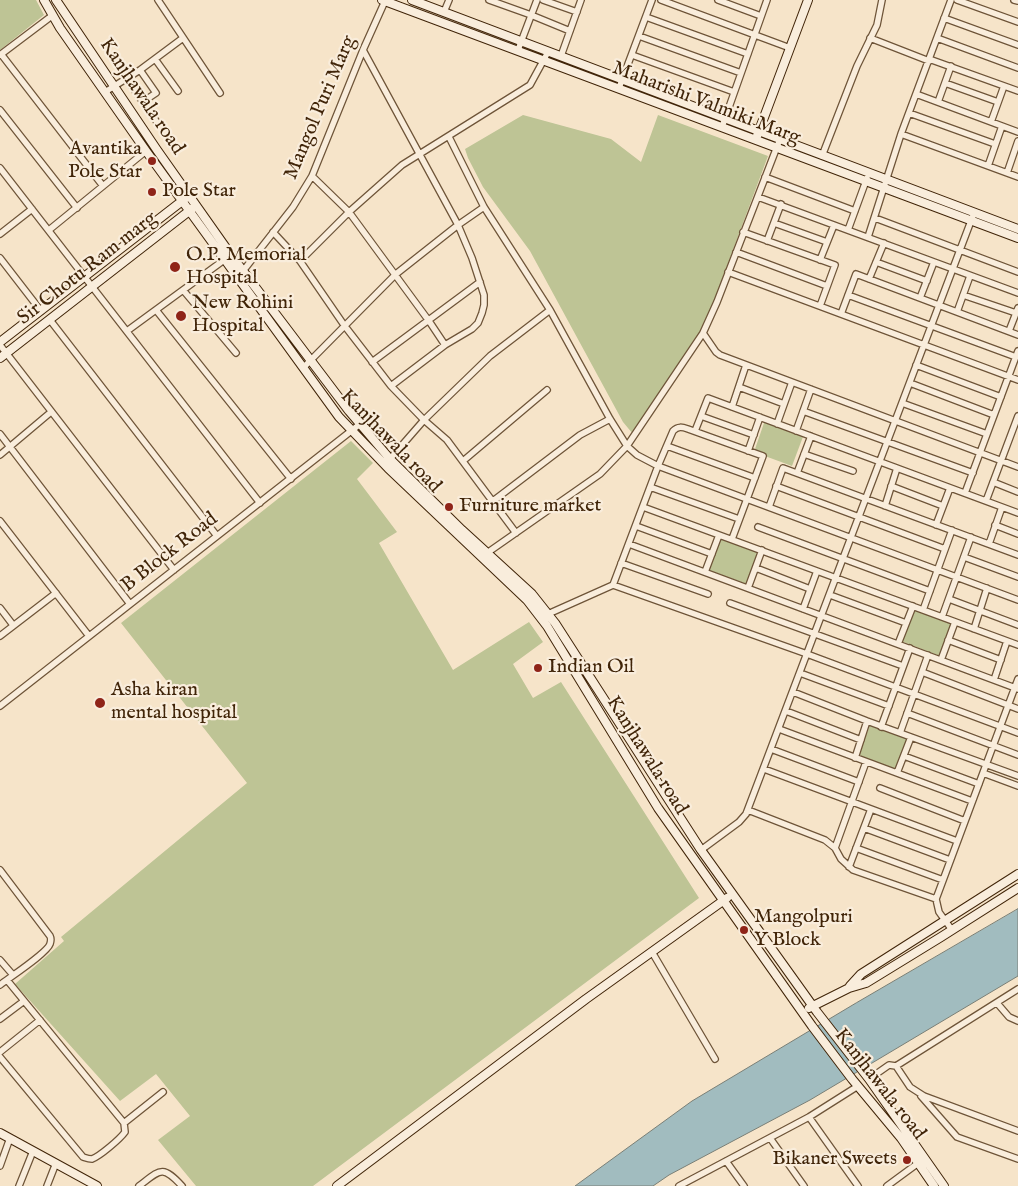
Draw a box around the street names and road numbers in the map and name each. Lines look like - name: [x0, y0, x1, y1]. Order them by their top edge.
- street label: Mangol Puri Marg: [280, 32, 362, 184]
- street label: Kanjhawala road: [93, 34, 189, 160]
- street label: Maharishi Valmiki Marg: [609, 57, 803, 151]
- street label: Sir Chotu Ram marg: [13, 207, 163, 331]
- street label: Kanjhawala road: [334, 385, 446, 499]
- street label: B Block Road: [117, 508, 223, 598]
- street label: Kanjhawala road: [600, 692, 692, 820]
- street label: Kanjhawala road: [828, 1024, 930, 1146]

